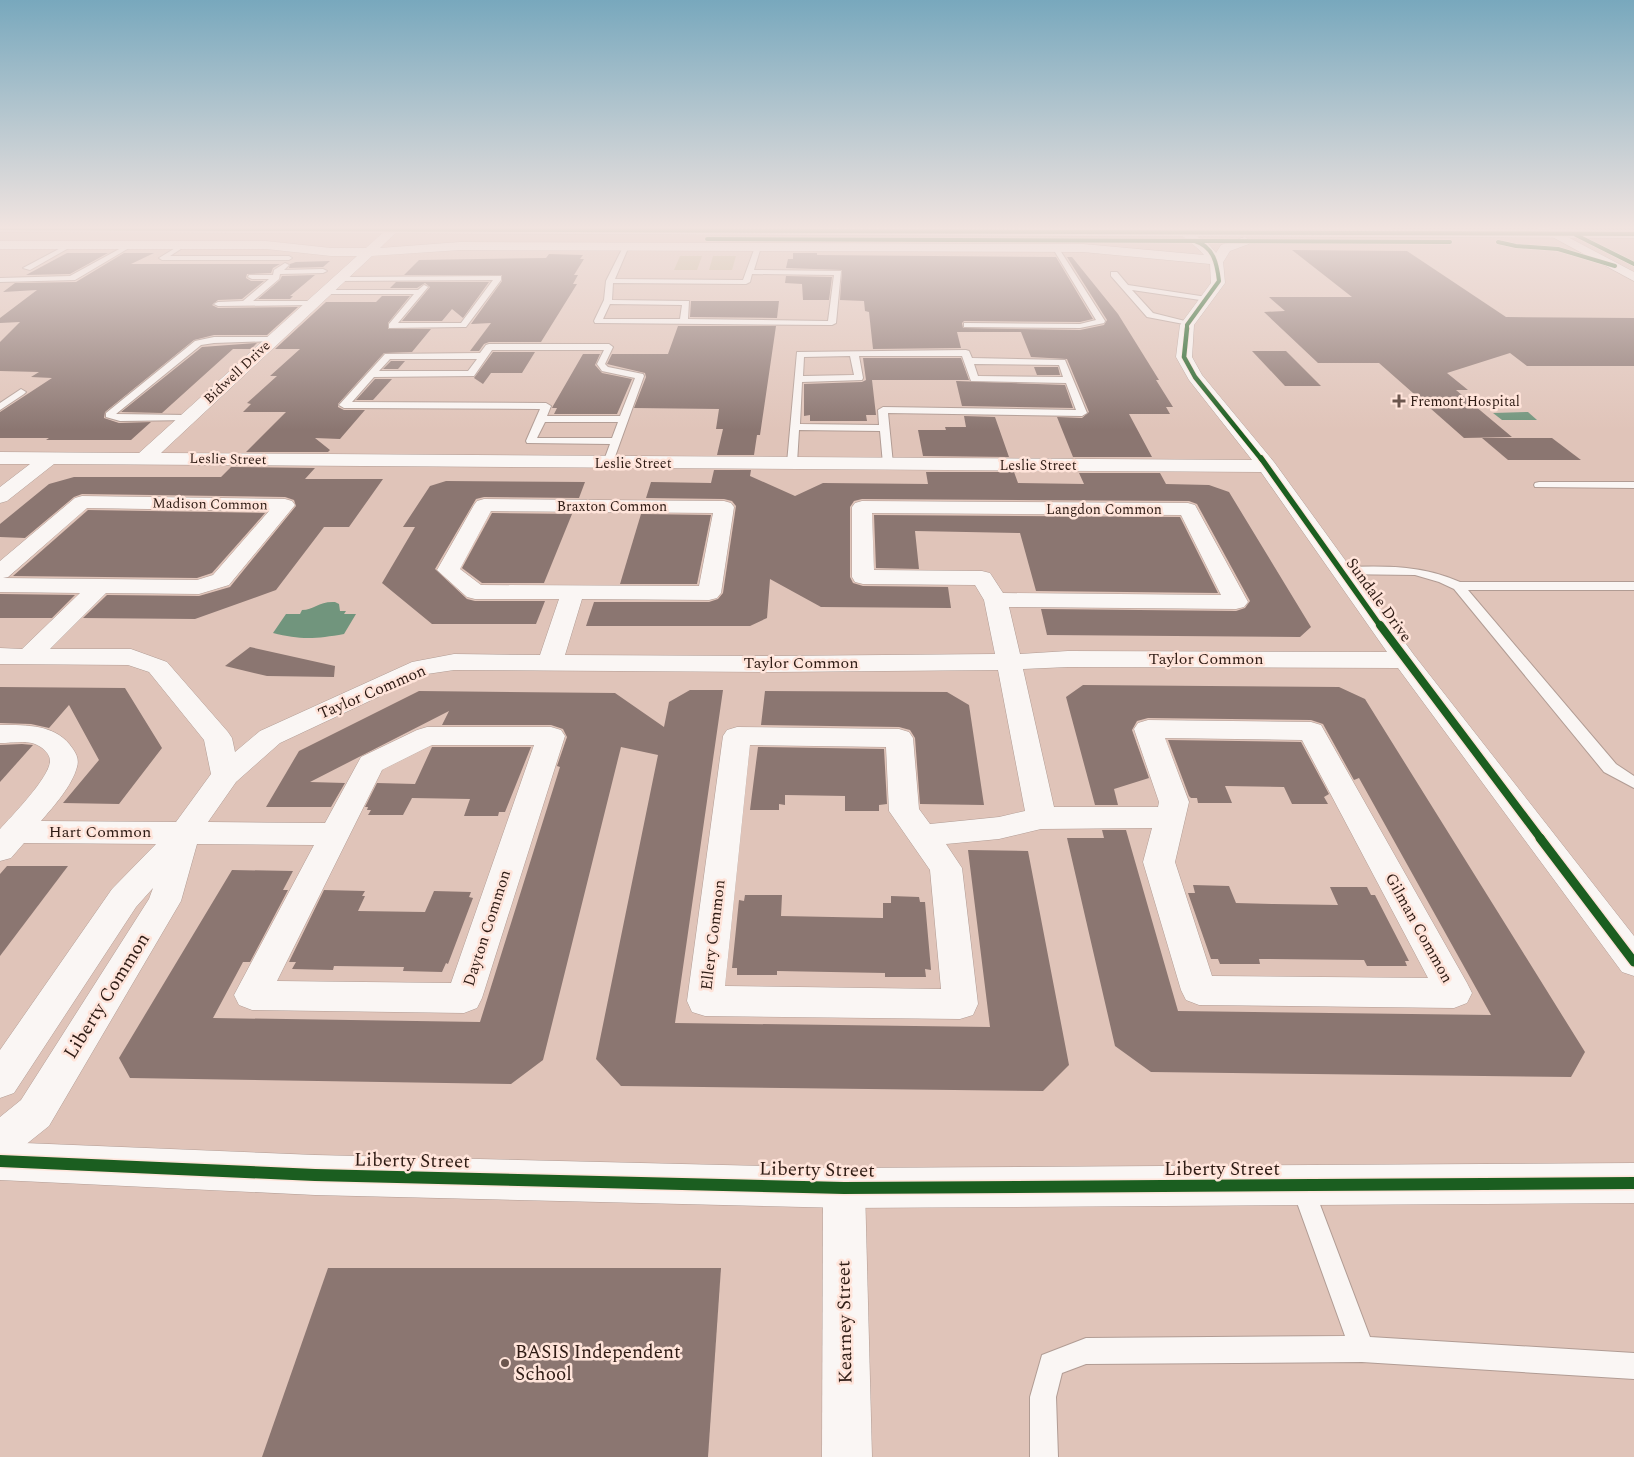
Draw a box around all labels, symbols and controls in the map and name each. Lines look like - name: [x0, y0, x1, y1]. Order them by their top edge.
- street label: Bidwell Drive: [199, 335, 275, 409]
- place label: Fremont Hospital: [1410, 391, 1520, 412]
- marker: Fremont Hospital: [1392, 394, 1406, 408]
- street label: Leslie Street: [189, 448, 267, 470]
- street label: Leslie Street: [594, 453, 672, 474]
- street label: Leslie Street: [999, 455, 1077, 476]
- street label: Madison Common: [152, 492, 268, 516]
- street label: Braxton Common: [557, 496, 667, 517]
- street label: Langdon Common: [1046, 499, 1162, 520]
- street label: Sundale Drive: [1340, 553, 1418, 647]
- street label: Taylor Common: [1149, 647, 1264, 671]
- street label: Taylor Common: [744, 651, 859, 675]
- street label: Taylor Common: [314, 658, 430, 726]
- street label: Hart Common: [49, 820, 151, 844]
- street label: Dayton Common: [457, 867, 517, 989]
- street label: Gilman Common: [1379, 869, 1459, 987]
- street label: Ellery Common: [694, 878, 732, 992]
- street label: Liberty Common: [57, 927, 157, 1065]
- street label: Liberty Street: [354, 1145, 470, 1177]
- street label: Liberty Street: [759, 1154, 875, 1186]
- street label: Liberty Street: [1164, 1155, 1280, 1184]
- street label: Kearney Street: [829, 1260, 861, 1384]
- place label: BASIS Independent School: [515, 1338, 681, 1389]
- marker: BASIS Independent School: [499, 1357, 511, 1369]

